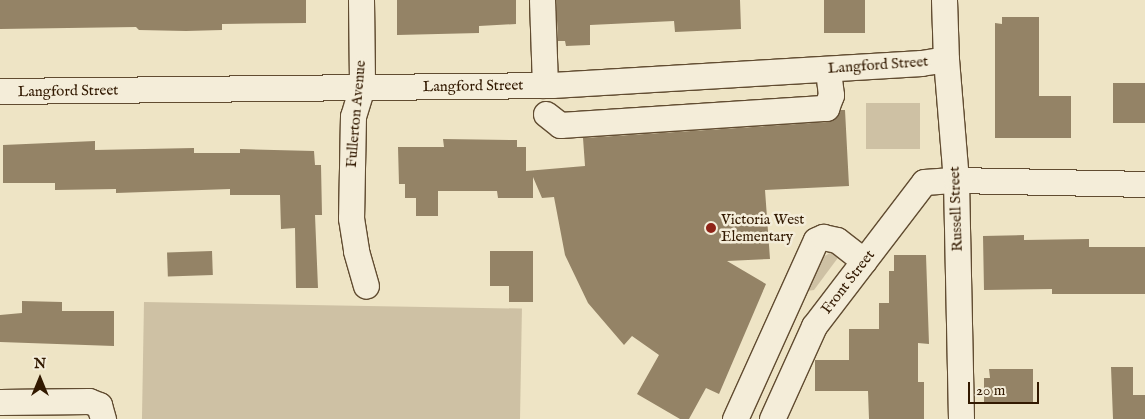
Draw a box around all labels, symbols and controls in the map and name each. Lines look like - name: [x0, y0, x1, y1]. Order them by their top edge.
- street label: Langford Street: [827, 53, 929, 77]
- street label: Fullerton Avenue: [342, 59, 370, 169]
- street label: Langford Street: [422, 76, 524, 96]
- street label: Langford Street: [17, 81, 119, 101]
- street label: Russell Street: [946, 166, 966, 252]
- place label: Victoria West Elementary: [721, 210, 804, 245]
- marker: Victoria West Elementary: [705, 222, 717, 234]
- street label: Front Street: [817, 246, 879, 318]
- north arrow: [15, 354, 65, 404]
- text: N: [34, 355, 46, 373]
- scale bar: [970, 372, 1041, 404]
- text: 20 m: [976, 381, 1005, 400]

